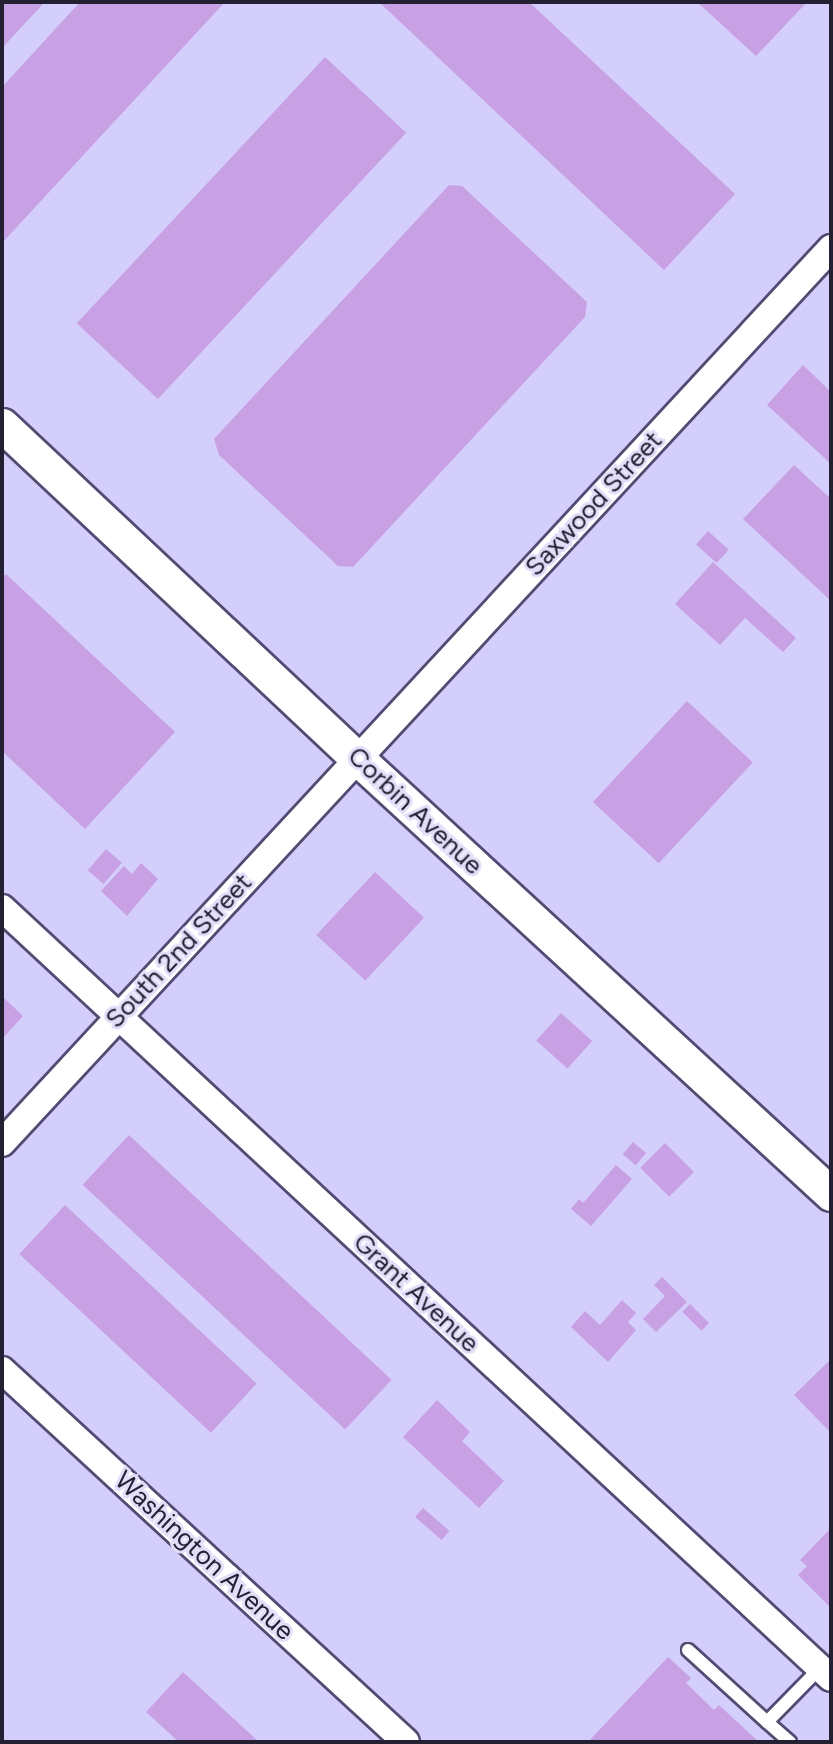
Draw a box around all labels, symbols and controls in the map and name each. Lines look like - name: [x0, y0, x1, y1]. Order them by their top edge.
- street label: Saxwood Street: [519, 425, 669, 583]
- street label: Corbin Avenue: [341, 741, 489, 881]
- street label: South 2nd Street: [99, 867, 259, 1035]
- street label: Grant Avenue: [347, 1227, 485, 1359]
- street label: Washington Avenue: [108, 1465, 300, 1647]

